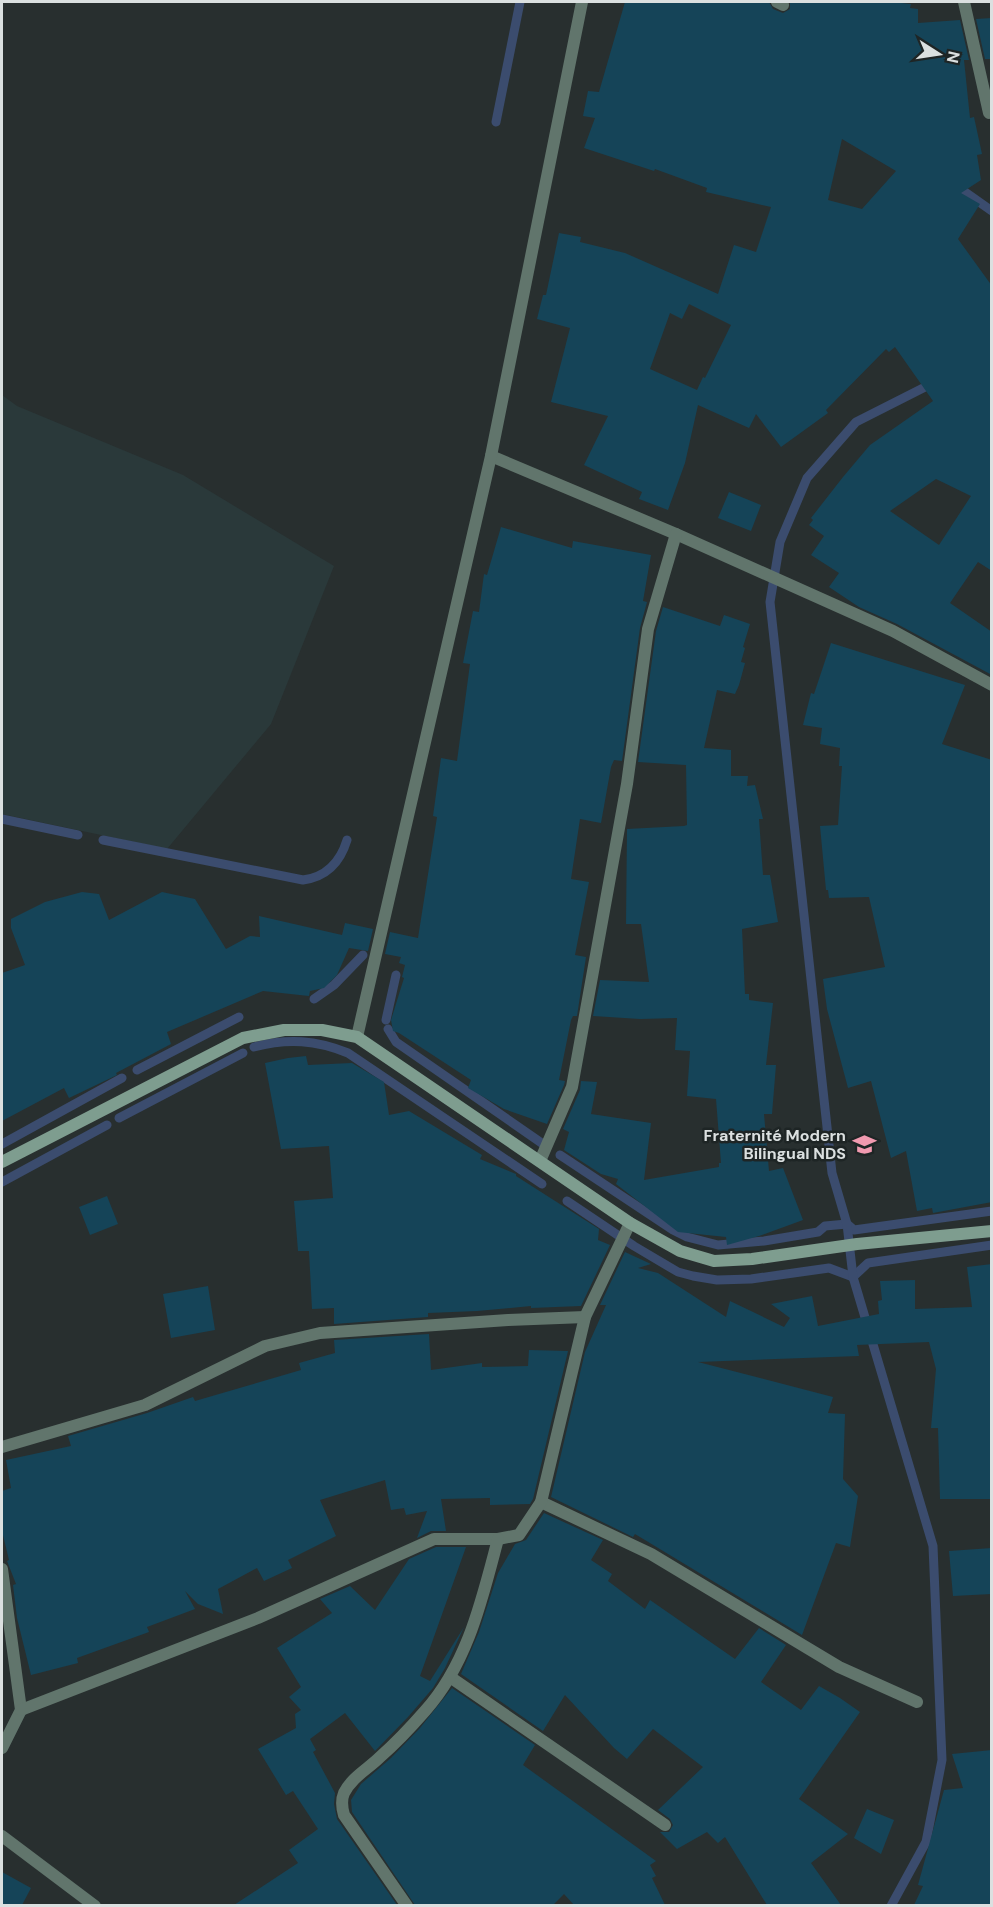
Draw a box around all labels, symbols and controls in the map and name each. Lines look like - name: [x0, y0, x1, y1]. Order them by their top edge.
- north arrow: [909, 24, 969, 84]
- text: N: [942, 49, 965, 65]
- place label: Fraternité Modern Bilingual NDS: [704, 1125, 846, 1164]
- school or university icon: Fraternité Modern Bilingual NDS: [851, 1131, 877, 1157]

